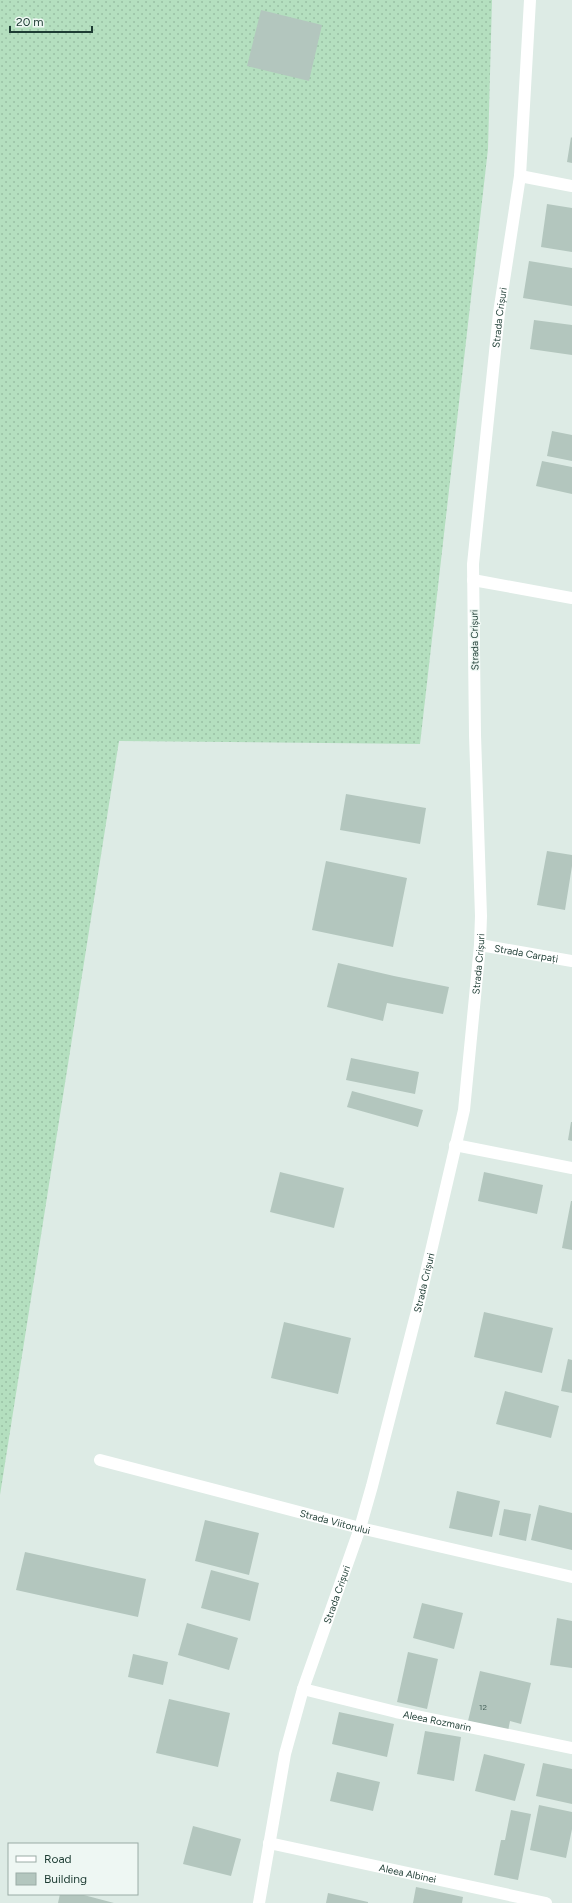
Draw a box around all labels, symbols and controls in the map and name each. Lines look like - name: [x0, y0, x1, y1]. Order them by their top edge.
- scale bar: [10, 8, 92, 34]
- text: 20 m: [16, 15, 44, 29]
- street label: Strada Crișuri: [489, 286, 510, 348]
- street label: Strada Crișuri: [467, 610, 482, 670]
- street label: Strada Crișuri: [469, 933, 487, 995]
- street label: Strada Carpați: [493, 942, 559, 965]
- street label: Strada Crișuri: [411, 1252, 437, 1314]
- street label: Strada Viitorului: [298, 1507, 371, 1537]
- street label: Strada Crișuri: [321, 1564, 353, 1625]
- house number: 12: [479, 1702, 487, 1712]
- street label: Aleea Rozmarin: [402, 1708, 473, 1734]
- legend: [8, 1843, 138, 1895]
- text: Road: [44, 1852, 72, 1866]
- street label: Aleea Albinei: [378, 1861, 437, 1886]
- text: Building: [44, 1872, 87, 1886]

